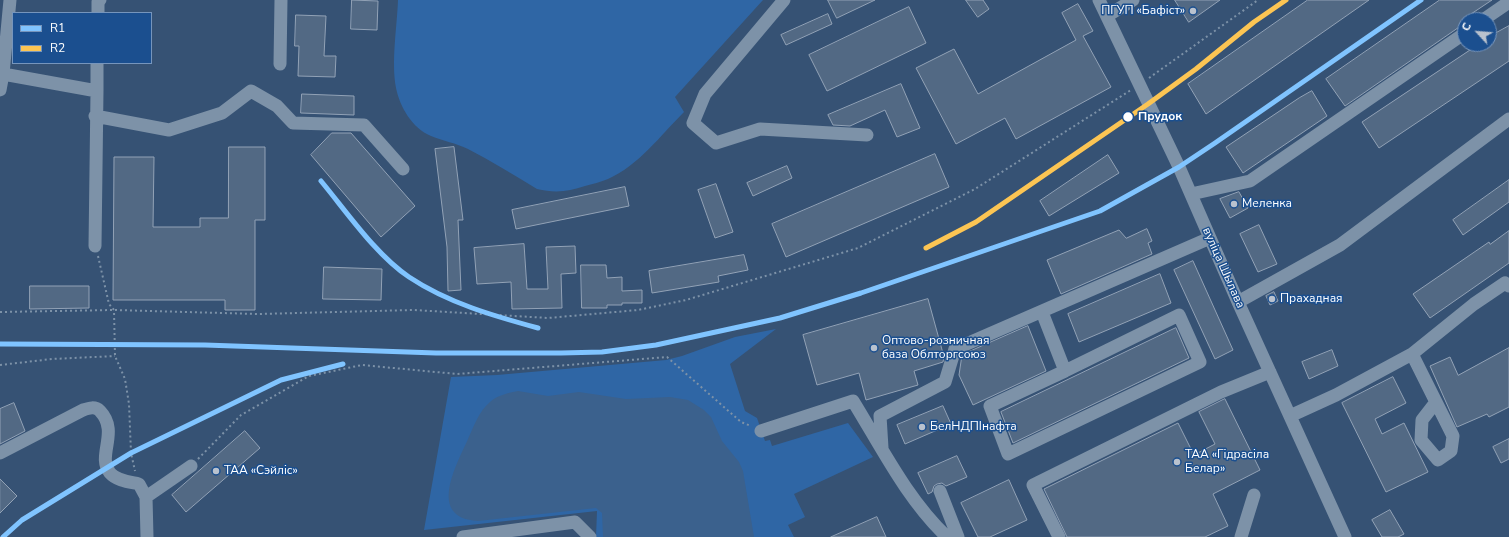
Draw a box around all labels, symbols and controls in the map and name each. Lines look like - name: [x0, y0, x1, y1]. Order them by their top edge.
- place label: ПГУП «Бафіст»: [1101, 4, 1185, 18]
- marker: ПГУП «Бафіст»: [1188, 6, 1198, 16]
- legend: [12, 12, 152, 64]
- north arrow: [1457, 12, 1497, 52]
- text: R1: [50, 20, 65, 36]
- text: С: [1458, 20, 1475, 34]
- text: R2: [50, 40, 65, 56]
- marker: Прудок: [1121, 110, 1135, 124]
- place label: Прудок: [1138, 110, 1182, 124]
- place label: Меленка: [1242, 197, 1292, 211]
- marker: Меленка: [1229, 199, 1239, 209]
- street label: вуліца Шылава: [1199, 225, 1247, 311]
- place label: Прахадная: [1280, 292, 1343, 306]
- marker: Прахадная: [1267, 294, 1277, 304]
- place label: Оптово-розничная база Облторгсоюз: [882, 334, 989, 362]
- marker: Оптово-розничная база Облторгсоюз: [869, 343, 879, 353]
- place label: БелНДПІнафта: [930, 420, 1017, 434]
- marker: БелНДПІнафта: [917, 422, 927, 432]
- place label: ТАА «Гідрасіла Белар»: [1185, 448, 1269, 476]
- marker: ТАА «Гідрасіла Белар»: [1172, 457, 1182, 467]
- place label: ТАА «Сэйліс»: [224, 464, 298, 478]
- marker: ТАА «Сэйліс»: [211, 466, 221, 476]

